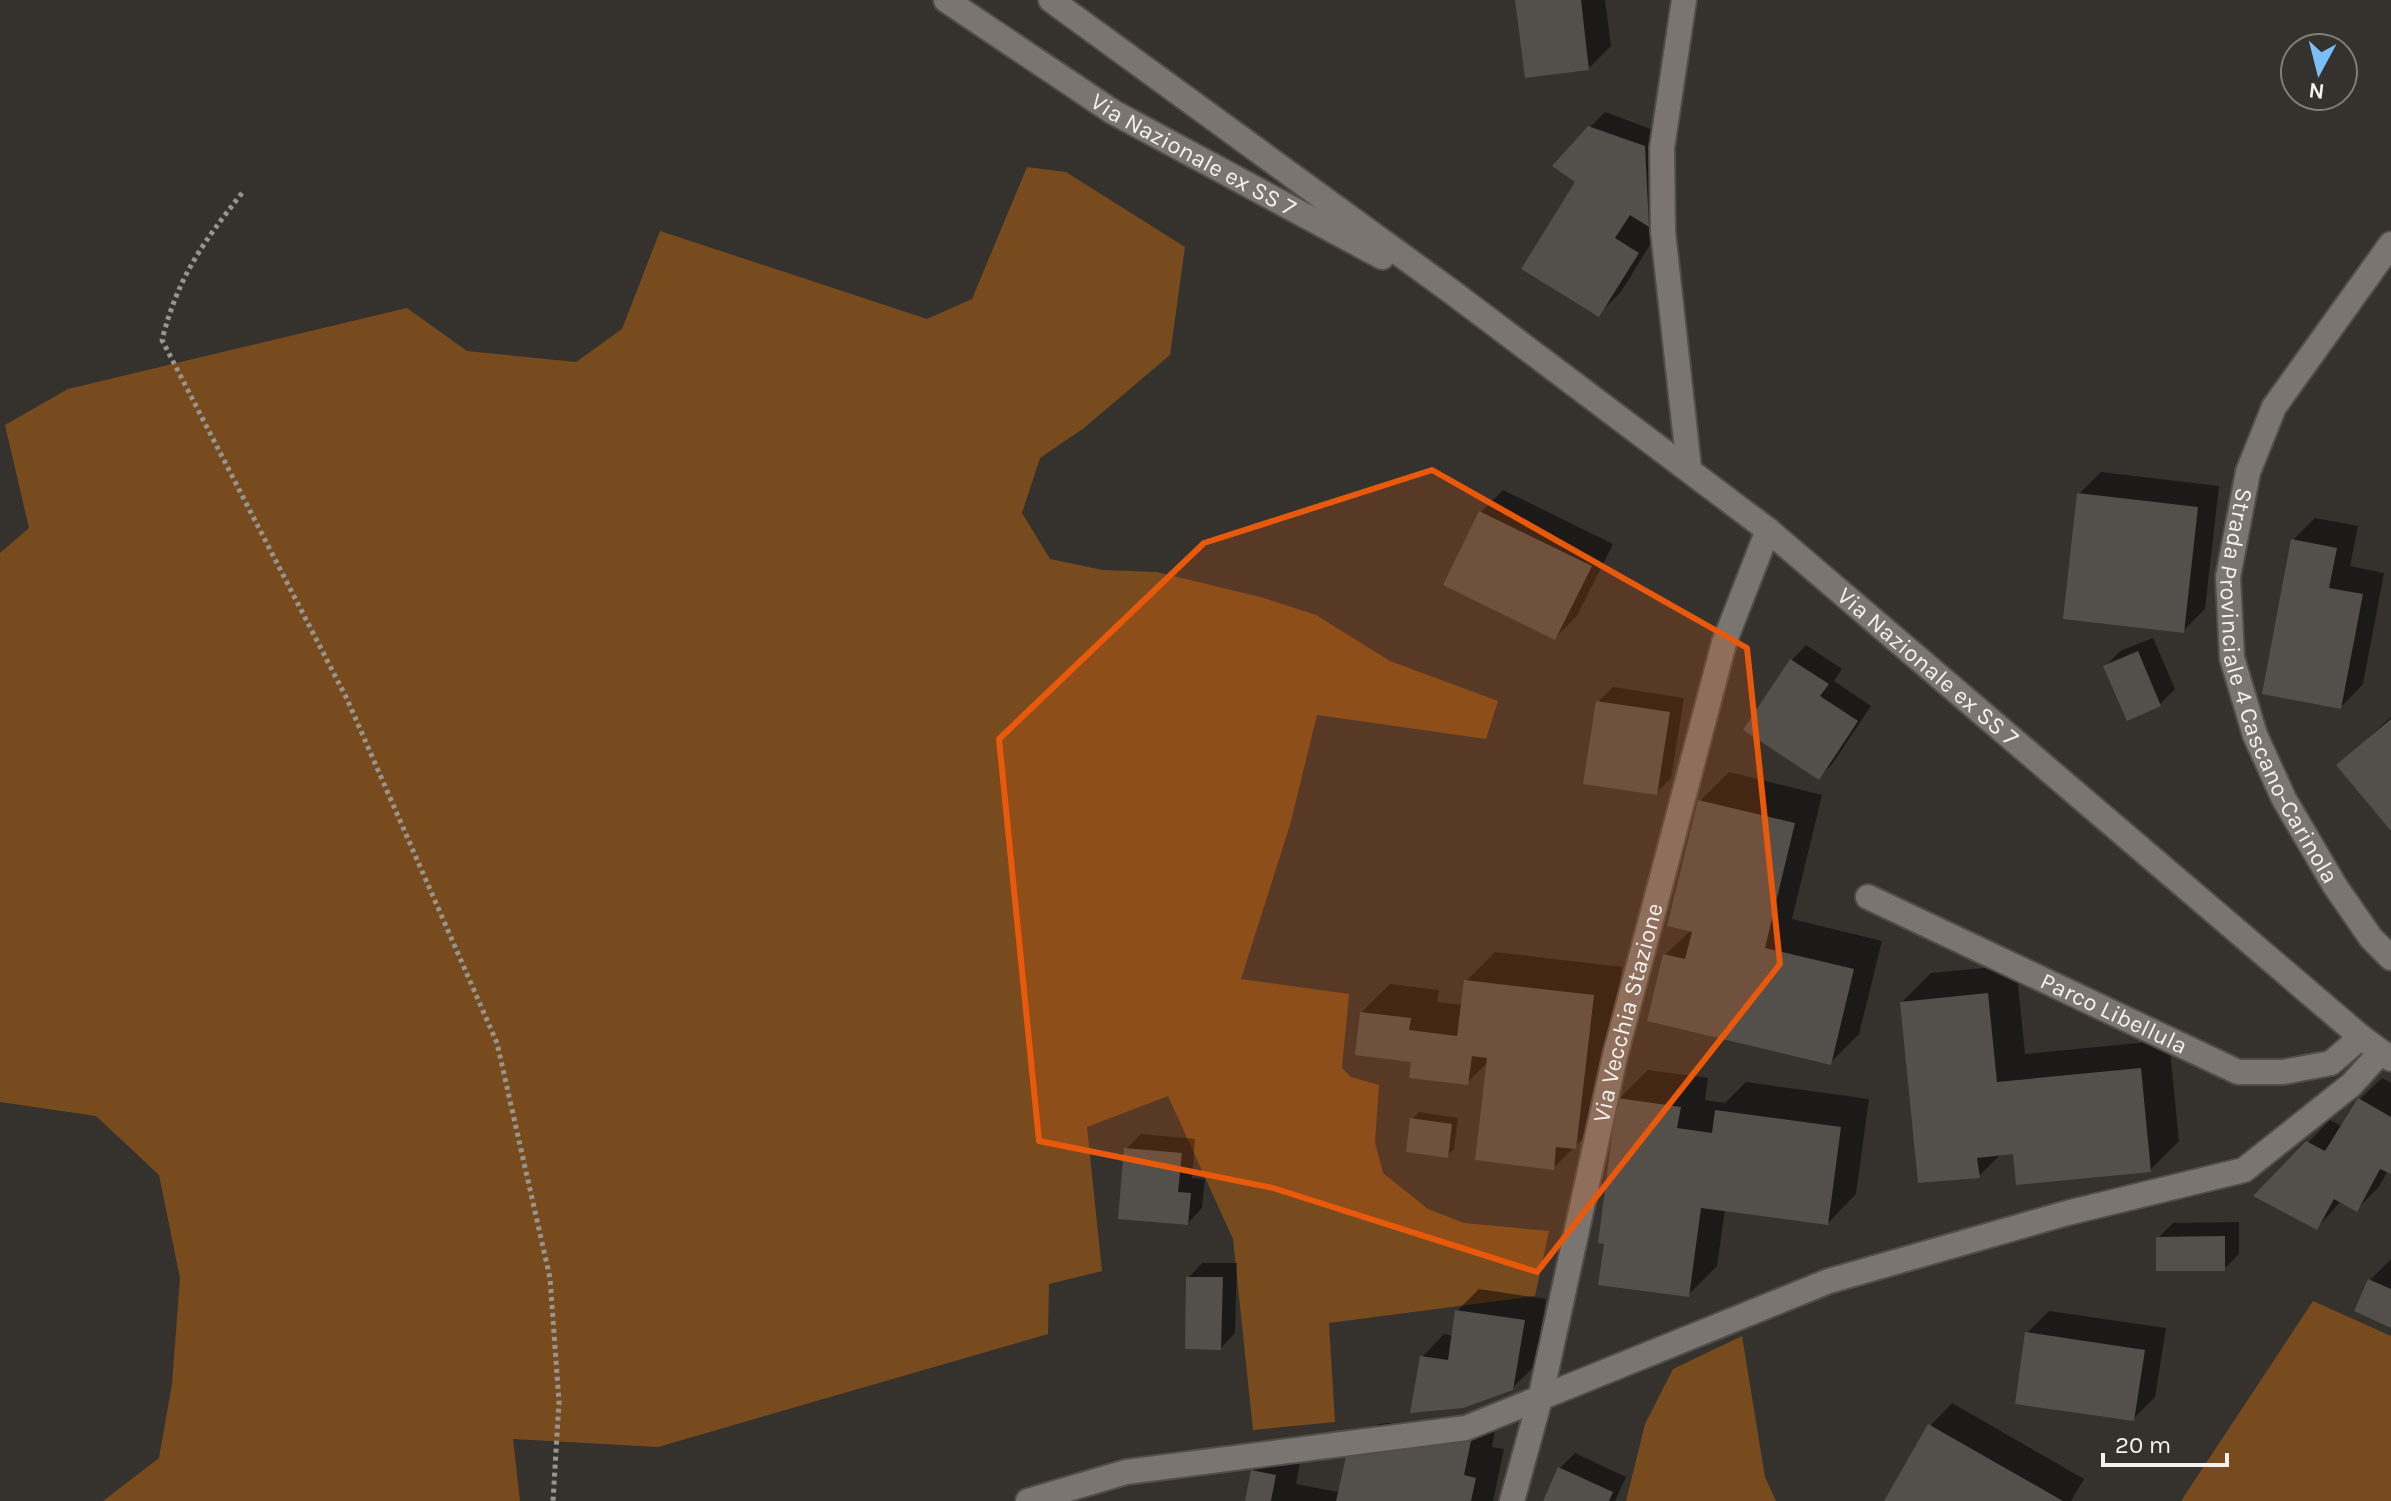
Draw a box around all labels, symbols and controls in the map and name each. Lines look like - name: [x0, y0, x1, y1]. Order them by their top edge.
- north arrow: [2279, 32, 2359, 112]
- text: N: [2307, 77, 2326, 105]
- street label: Via Nazionale ex SS 7: [1085, 87, 1301, 222]
- street label: Strada Provinciale 4 Cascano-Carinola: [2214, 486, 2344, 888]
- street label: Via Nazionale ex SS 7: [1831, 581, 2024, 752]
- street label: Via Vecchia Stazione: [1587, 900, 1669, 1125]
- street label: Parco Libellula: [2036, 967, 2192, 1060]
- scale bar: [2103, 1417, 2227, 1467]
- text: 20 m: [2115, 1431, 2171, 1459]

